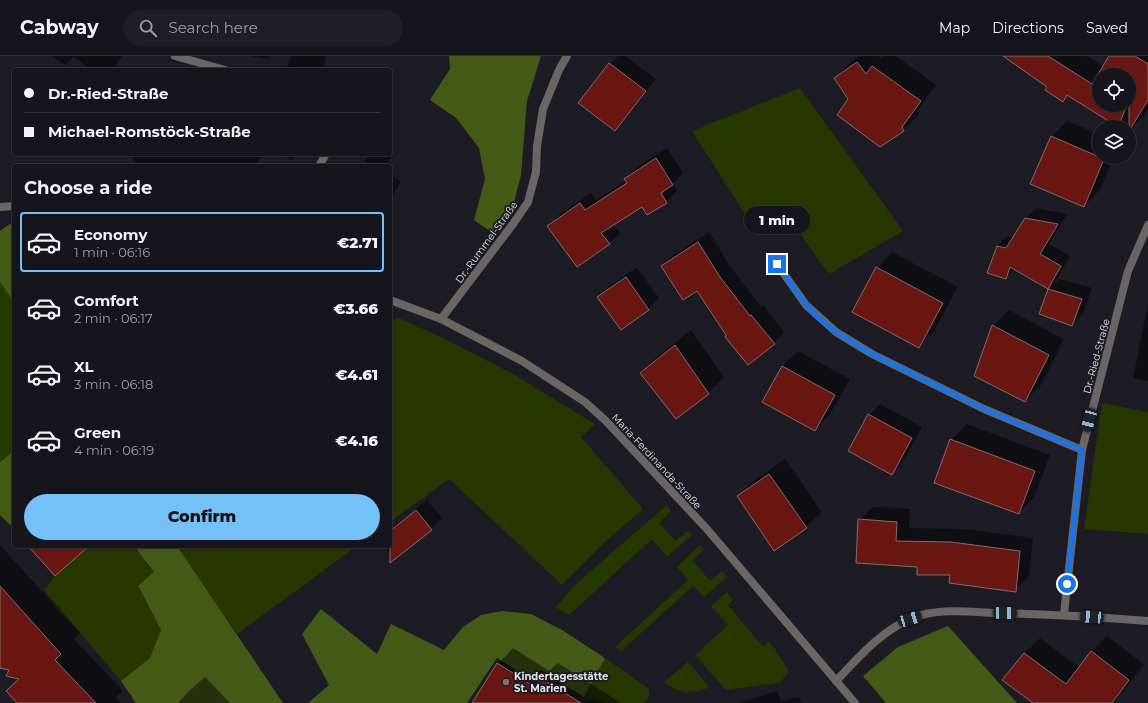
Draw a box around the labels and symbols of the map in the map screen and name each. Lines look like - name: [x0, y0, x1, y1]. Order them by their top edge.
- street label: Dr.-Rummel-Straße: [452, 199, 520, 286]
- callout: 1 min: [744, 206, 810, 234]
- route end: [768, 255, 786, 273]
- street label: Dr.-Ried-Straße: [1080, 317, 1113, 395]
- car: [1080, 407, 1098, 433]
- street label: Maria-Ferdinanda-Straße: [609, 411, 704, 512]
- route start: [1058, 575, 1076, 593]
- car: [993, 607, 1017, 619]
- car: [897, 610, 923, 628]
- car: [1080, 610, 1104, 624]
- place label: Kindertagesstätte St. Marien: [514, 670, 608, 695]
- marker: Kindertagesstätte St. Marien: [501, 677, 511, 687]

